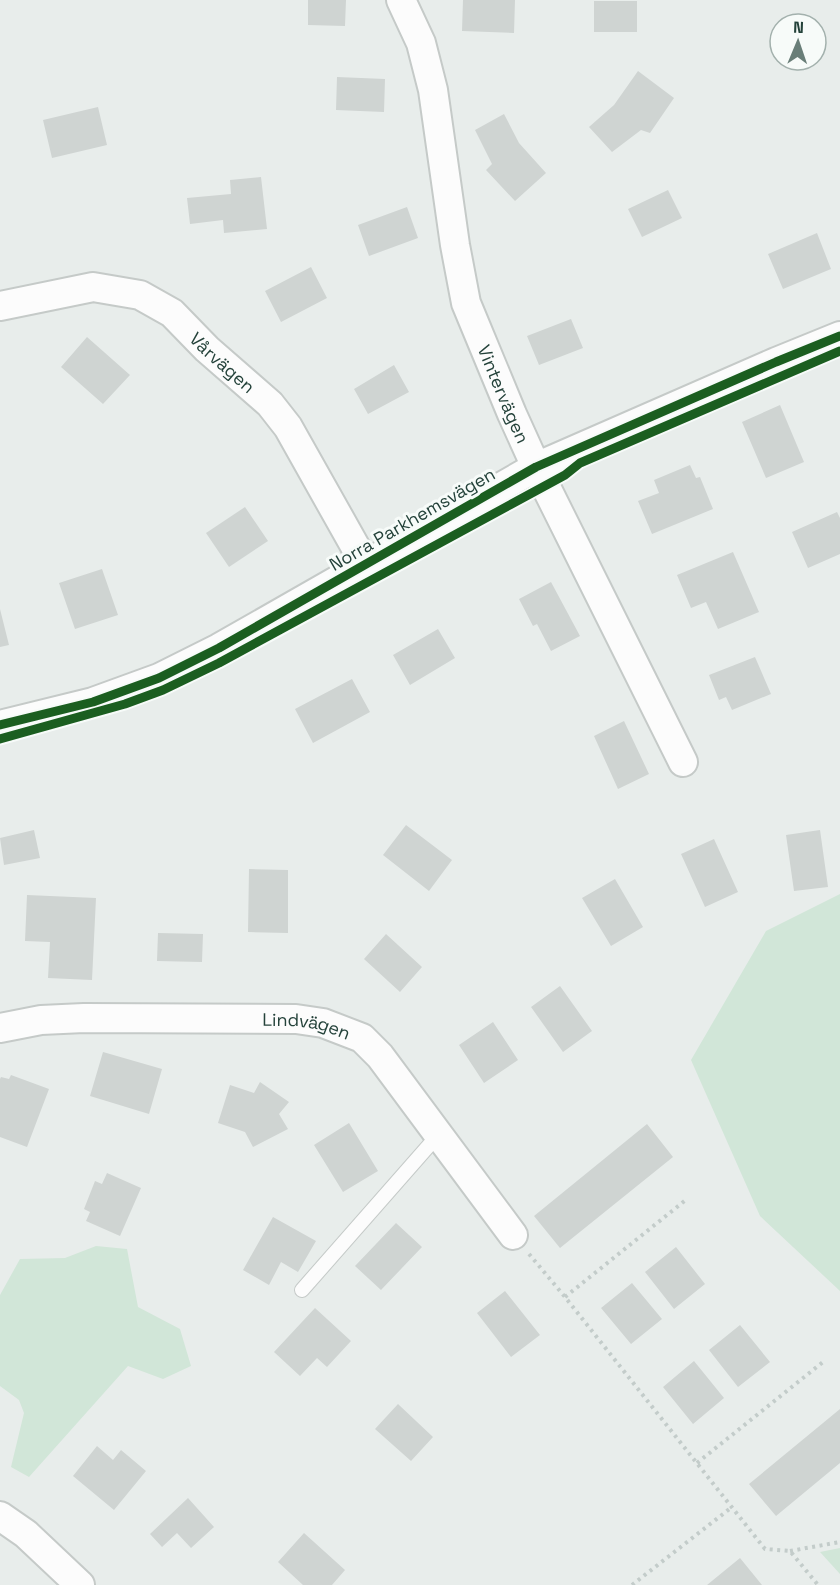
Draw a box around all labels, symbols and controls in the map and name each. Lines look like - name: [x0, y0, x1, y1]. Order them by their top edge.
- north arrow: [768, 12, 828, 72]
- text: N: [793, 17, 804, 38]
- street label: Vårvägen: [185, 327, 260, 398]
- street label: Vintervägen: [473, 341, 535, 447]
- street label: Norra Parkhemsvägen: [325, 462, 499, 576]
- street label: Lindvägen: [262, 1007, 354, 1044]

